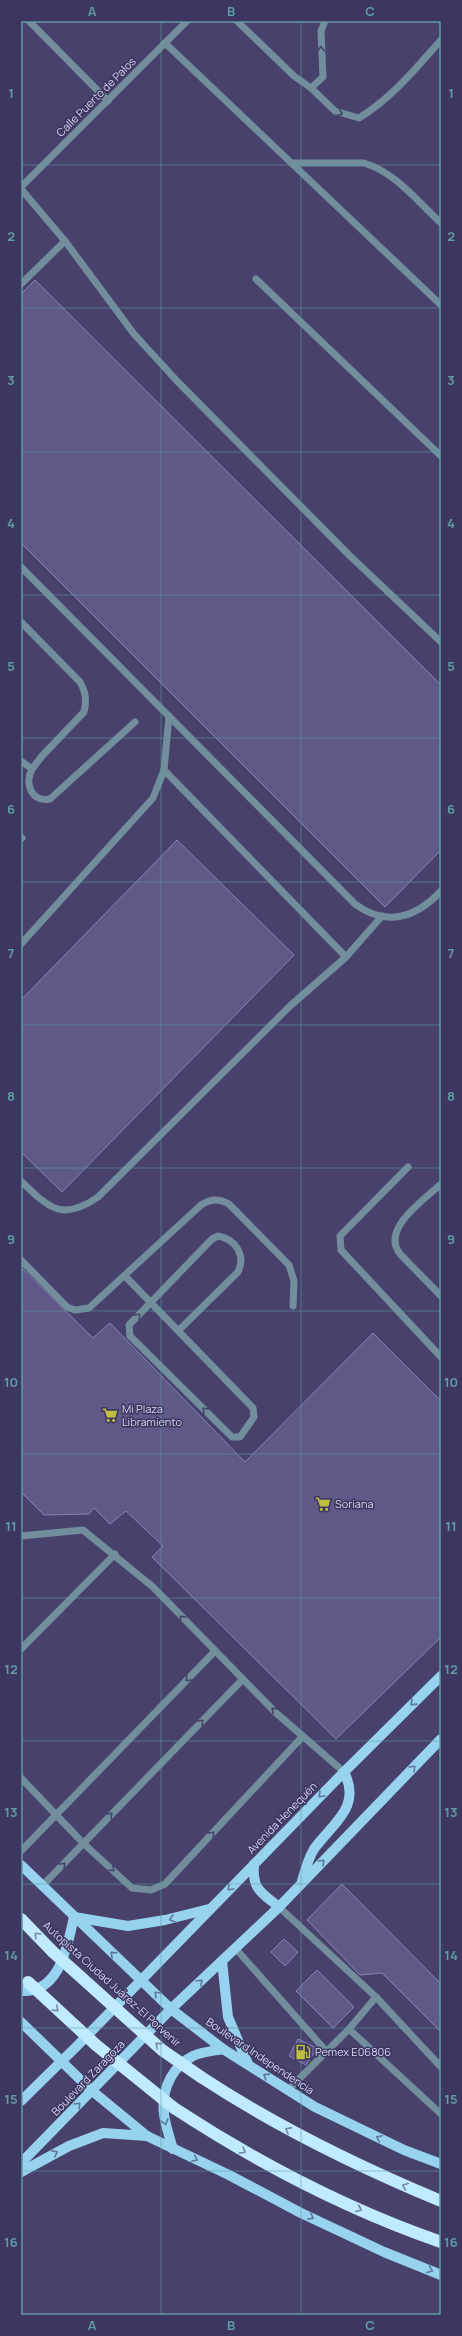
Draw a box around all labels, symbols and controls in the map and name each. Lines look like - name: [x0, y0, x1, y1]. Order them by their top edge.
- text: A: [88, 2, 97, 20]
- text: B: [227, 2, 235, 20]
- text: C: [365, 2, 375, 20]
- one-way arrow: [317, 46, 325, 52]
- street label: Calle Puerto de Palos: [53, 53, 139, 140]
- text: 1: [8, 84, 14, 102]
- text: 1: [448, 84, 454, 102]
- one-way arrow: [337, 108, 344, 116]
- text: 2: [7, 227, 15, 245]
- text: 2: [447, 227, 455, 245]
- text: 3: [7, 371, 15, 389]
- text: 3: [447, 371, 455, 389]
- text: 4: [7, 514, 15, 532]
- text: 4: [447, 514, 455, 532]
- text: 5: [7, 657, 15, 675]
- text: 5: [447, 657, 455, 675]
- text: 6: [7, 800, 15, 818]
- text: 6: [447, 800, 455, 818]
- text: 7: [8, 944, 15, 962]
- text: 7: [448, 944, 455, 962]
- text: 8: [7, 1087, 15, 1105]
- text: 8: [447, 1087, 455, 1105]
- text: 9: [7, 1230, 15, 1248]
- text: 9: [447, 1230, 455, 1248]
- one-way arrow: [133, 1313, 141, 1320]
- text: 10: [4, 1373, 18, 1391]
- text: 10: [444, 1373, 458, 1391]
- place label: Mi Plaza Libramiento: [122, 1401, 182, 1429]
- supermarket icon: Mi Plaza Libramiento: [101, 1406, 119, 1424]
- one-way arrow: [202, 1407, 210, 1415]
- supermarket icon: Soriana: [314, 1495, 332, 1513]
- place label: Soriana: [335, 1496, 374, 1511]
- text: 11: [5, 1517, 17, 1535]
- text: 11: [445, 1517, 457, 1535]
- one-way arrow: [179, 1615, 187, 1623]
- text: 12: [4, 1660, 18, 1678]
- text: 12: [444, 1660, 458, 1678]
- one-way arrow: [185, 1674, 193, 1682]
- one-way arrow: [410, 1698, 418, 1706]
- one-way arrow: [271, 1707, 279, 1715]
- one-way arrow: [196, 1719, 204, 1727]
- one-way arrow: [408, 1765, 415, 1773]
- street label: Avenida Henequén: [243, 1778, 320, 1857]
- one-way arrow: [318, 1790, 326, 1798]
- text: 13: [4, 1803, 18, 1821]
- text: 13: [444, 1803, 458, 1821]
- one-way arrow: [106, 1812, 113, 1820]
- one-way arrow: [207, 1831, 214, 1838]
- one-way arrow: [317, 1859, 325, 1867]
- one-way arrow: [58, 1862, 66, 1870]
- one-way arrow: [107, 1864, 115, 1872]
- one-way arrow: [227, 1883, 235, 1891]
- one-way arrow: [168, 1914, 175, 1922]
- street label: Autopista Ciudad Juárez-El Porvenir: [40, 1917, 185, 2050]
- one-way arrow: [34, 1932, 42, 1940]
- text: 14: [4, 1946, 18, 1964]
- text: 14: [444, 1946, 458, 1964]
- one-way arrow: [110, 1951, 118, 1958]
- one-way arrow: [195, 1979, 203, 1987]
- one-way arrow: [154, 1991, 162, 1999]
- one-way arrow: [51, 2004, 59, 2011]
- street label: Boulevard Independencia: [203, 2014, 317, 2097]
- street label: Boulevard Zaragoza: [48, 2037, 128, 2119]
- one-way arrow: [155, 2043, 163, 2050]
- fuel station icon: Pemex E06806: [294, 2043, 312, 2061]
- place label: Pemex E06806: [315, 2044, 391, 2059]
- one-way arrow: [263, 2073, 270, 2080]
- text: 15: [4, 2090, 18, 2108]
- text: 15: [444, 2090, 458, 2108]
- one-way arrow: [73, 2102, 80, 2110]
- one-way arrow: [160, 2118, 169, 2125]
- one-way arrow: [285, 2128, 292, 2135]
- one-way arrow: [376, 2135, 384, 2143]
- one-way arrow: [239, 2147, 246, 2154]
- one-way arrow: [50, 2150, 58, 2158]
- one-way arrow: [191, 2154, 198, 2162]
- one-way arrow: [402, 2183, 409, 2191]
- one-way arrow: [356, 2205, 363, 2213]
- one-way arrow: [307, 2213, 314, 2220]
- text: 16: [4, 2233, 18, 2251]
- text: 16: [444, 2233, 458, 2251]
- one-way arrow: [426, 2266, 433, 2274]
- text: A: [88, 2316, 97, 2334]
- text: B: [227, 2316, 235, 2334]
- text: C: [365, 2316, 375, 2334]

